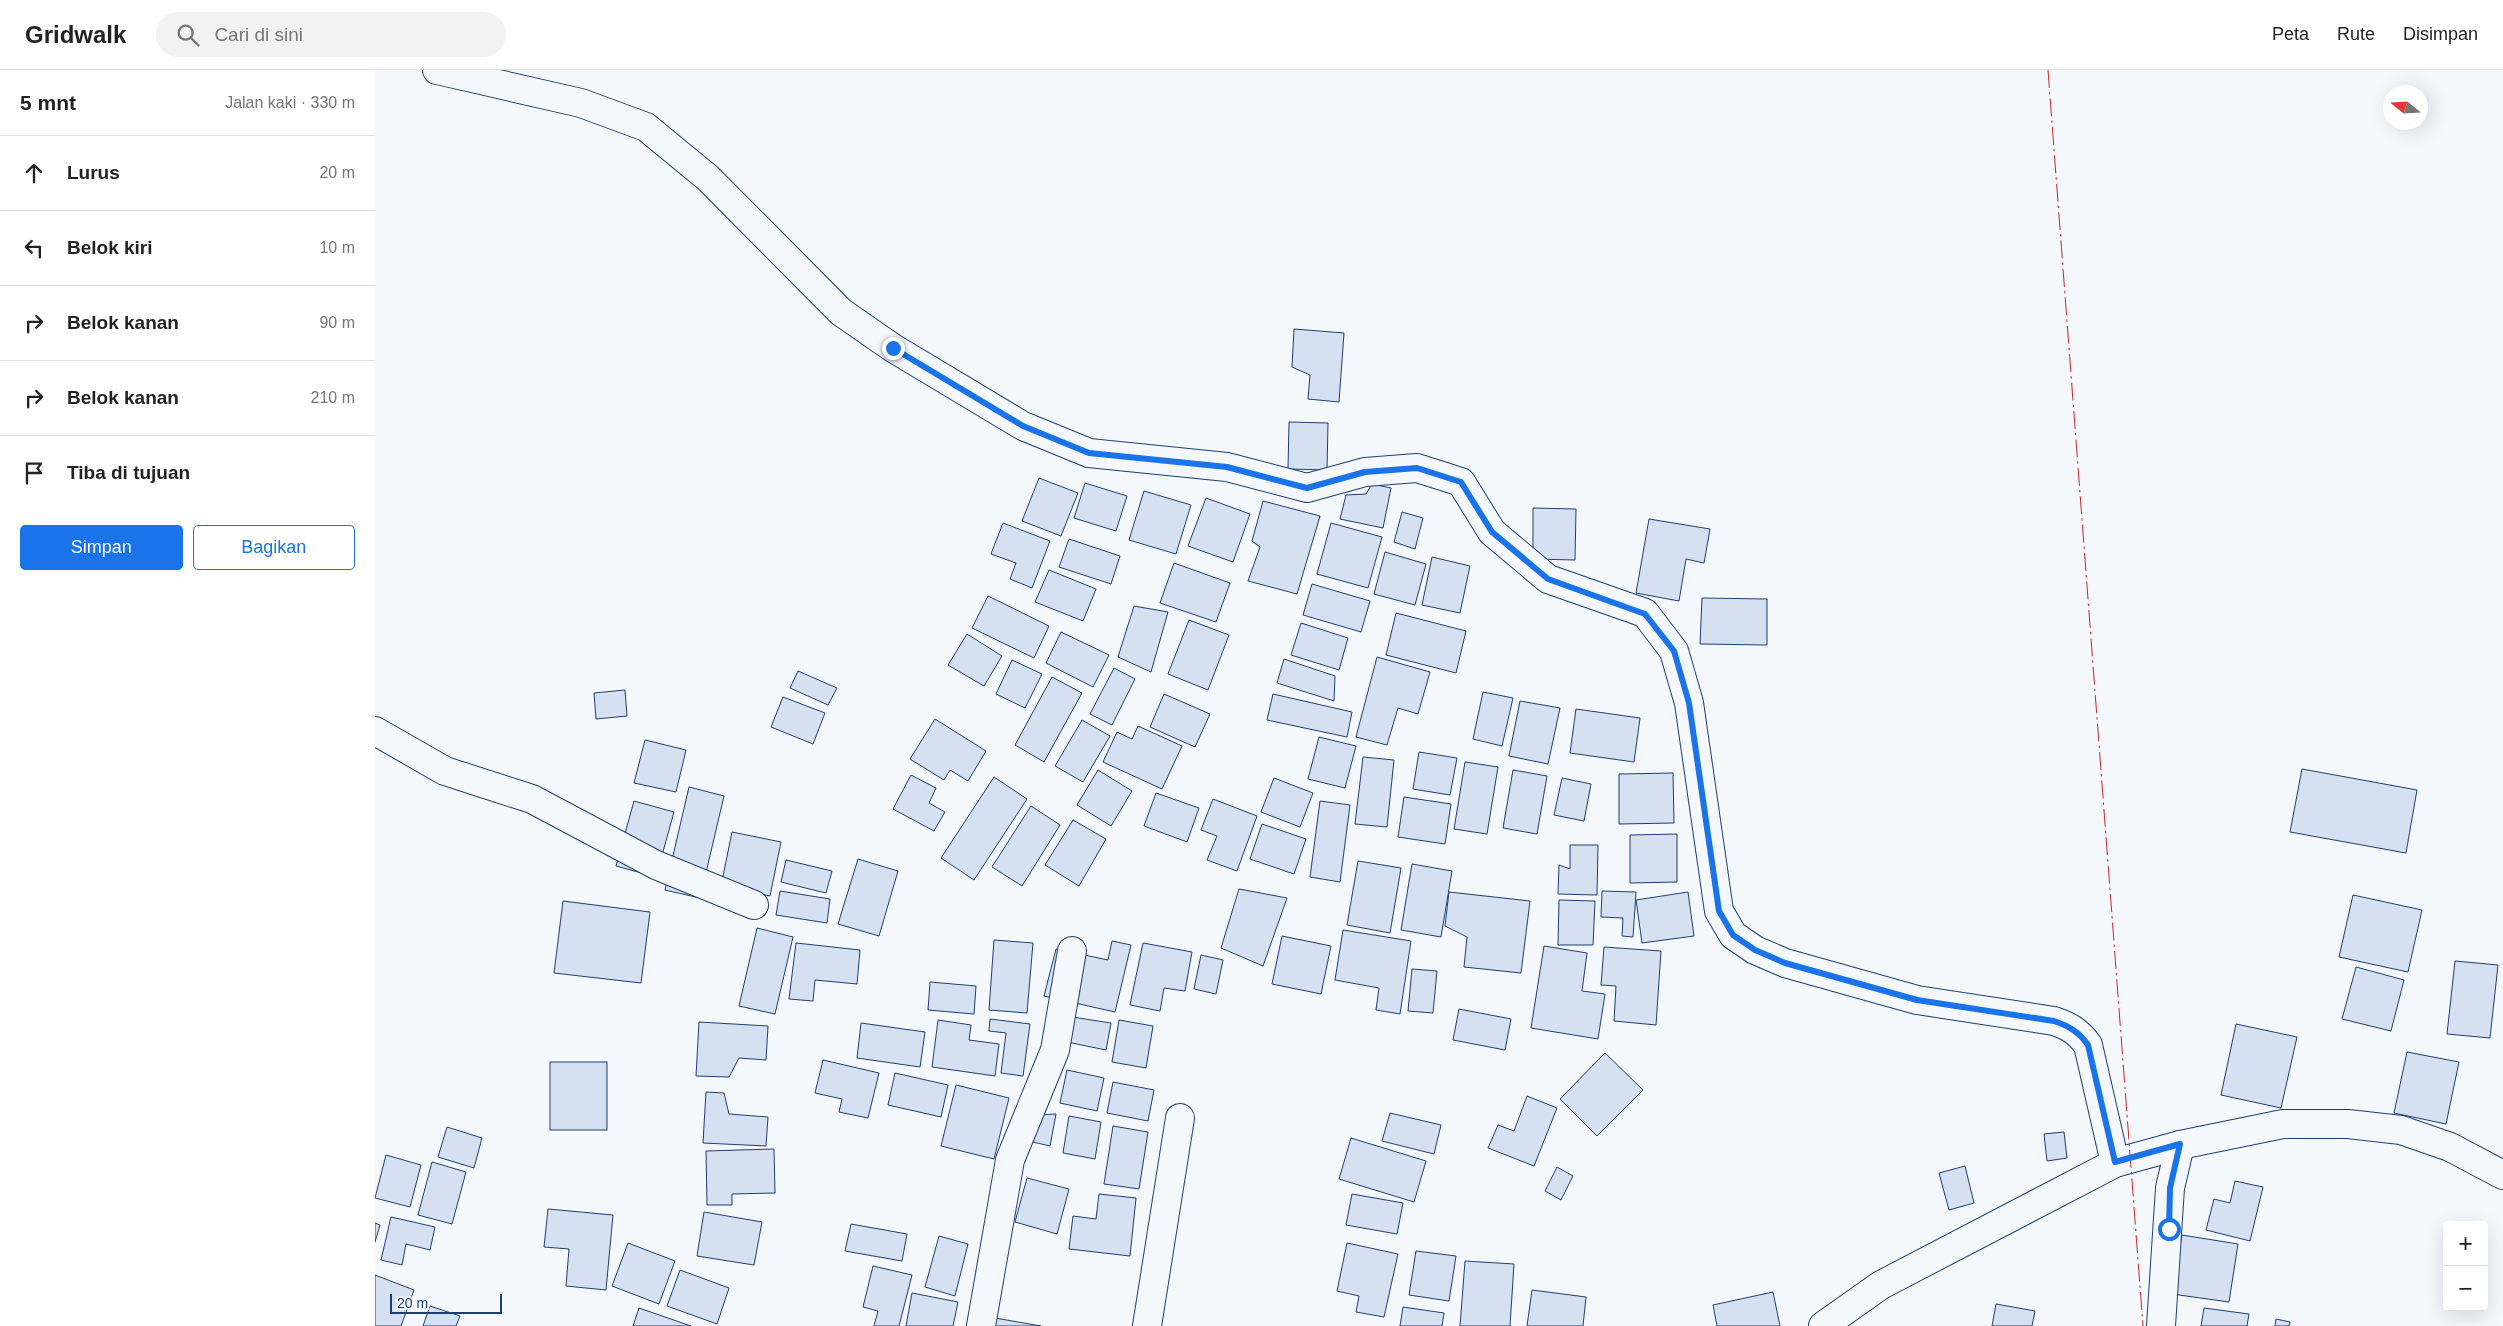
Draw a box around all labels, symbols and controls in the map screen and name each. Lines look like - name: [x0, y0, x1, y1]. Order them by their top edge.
- search box: [156, 12, 506, 57]
- text: Gridwalk: [25, 21, 126, 48]
- icon: search: [174, 21, 202, 49]
- text: Cari di sini: [214, 24, 303, 45]
- text: Peta: [2272, 24, 2309, 44]
- text: Rute: [2337, 24, 2375, 44]
- text: Disimpan: [2403, 24, 2478, 44]
- north arrow: [2383, 85, 2428, 130]
- text: 5 mnt: [20, 91, 76, 114]
- text: Jalan kaki · 330 m: [225, 94, 355, 111]
- icon: ahead: [20, 159, 48, 187]
- text: Lurus: [67, 162, 120, 183]
- text: 20 m: [319, 164, 355, 181]
- icon: left: [20, 234, 48, 262]
- text: Belok kiri: [67, 237, 153, 258]
- text: 10 m: [319, 239, 355, 256]
- icon: right: [20, 309, 48, 337]
- text: Belok kanan: [67, 312, 179, 333]
- text: 90 m: [319, 314, 355, 331]
- route end: [882, 337, 905, 360]
- icon: right: [20, 384, 48, 412]
- text: Belok kanan: [67, 387, 179, 408]
- text: 210 m: [311, 389, 355, 406]
- icon: arrive: [20, 459, 48, 487]
- text: Tiba di tujuan: [67, 462, 190, 483]
- button: Simpan: [20, 525, 183, 570]
- button: Bagikan: [193, 525, 355, 570]
- route start: [2158, 1218, 2181, 1241]
- map controls: [2443, 1221, 2488, 1311]
- button: +: [2443, 1221, 2488, 1266]
- button: −: [2443, 1266, 2488, 1311]
- scale bar: [390, 1291, 503, 1314]
- text: 20 m: [397, 1295, 428, 1311]

